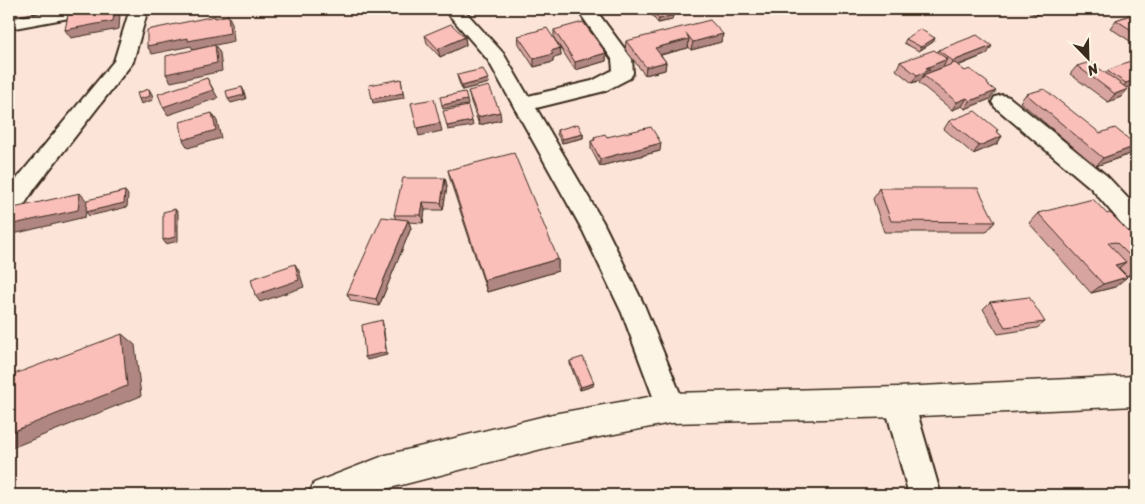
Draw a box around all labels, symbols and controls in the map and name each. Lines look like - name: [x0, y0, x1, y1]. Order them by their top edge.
- north arrow: [1062, 32, 1112, 82]
- text: N: [1083, 56, 1103, 83]

